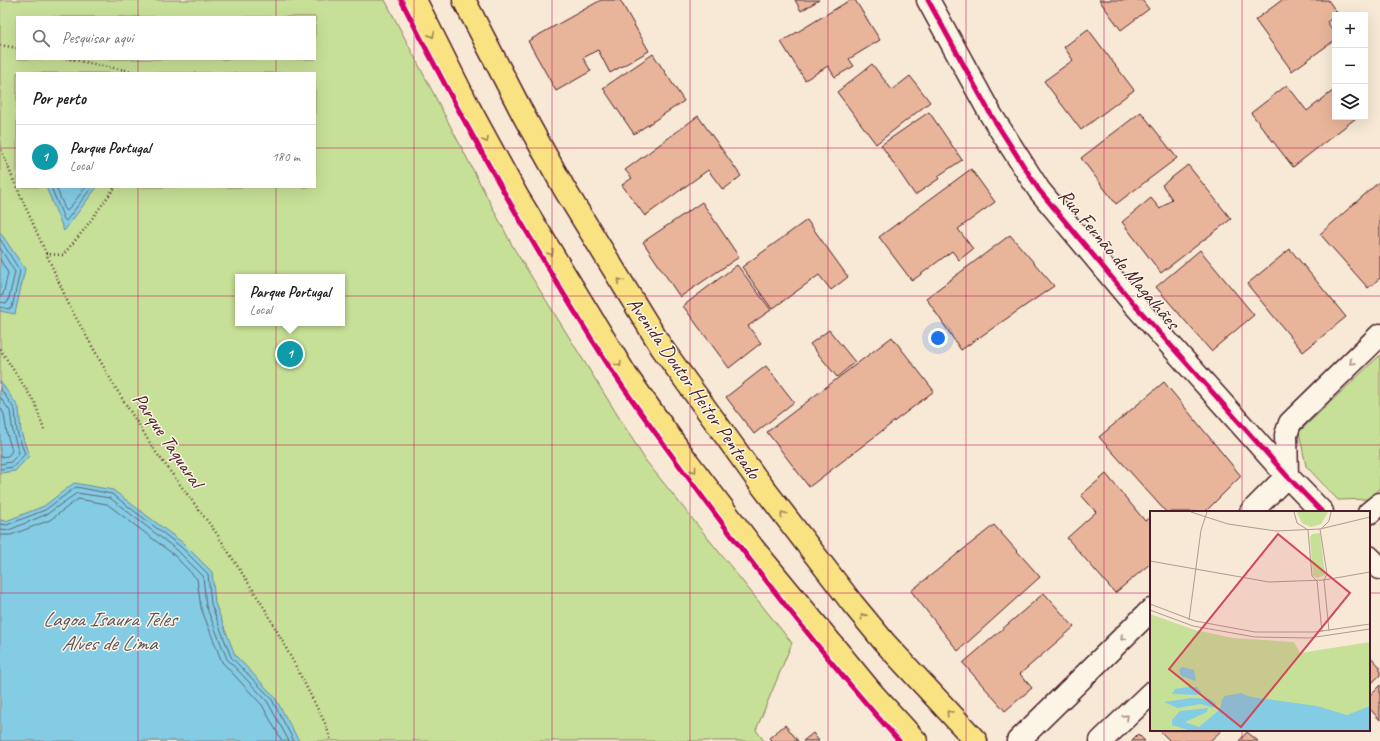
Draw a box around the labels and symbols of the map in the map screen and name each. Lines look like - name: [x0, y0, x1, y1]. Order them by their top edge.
- one-way arrow: [427, 31, 434, 38]
- one-way arrow: [482, 136, 489, 144]
- street label: Rua Fernão de Magalhães: [1053, 184, 1186, 336]
- one-way arrow: [547, 249, 554, 256]
- one-way arrow: [618, 278, 625, 285]
- street label: Avenida Doutor Heitor Penteado: [622, 292, 767, 485]
- your location: [928, 328, 948, 348]
- pin: 1: [277, 339, 303, 369]
- one-way arrow: [1349, 358, 1357, 365]
- one-way arrow: [615, 360, 622, 367]
- street label: Parque Taquaral: [127, 388, 211, 495]
- one-way arrow: [689, 466, 696, 473]
- one-way arrow: [780, 511, 787, 518]
- inset map: [1150, 511, 1370, 731]
- water label: Lagoa Isaura Teles Alves de Lima: [43, 606, 179, 656]
- one-way arrow: [860, 613, 867, 620]
- one-way arrow: [1120, 633, 1128, 641]
- one-way arrow: [947, 710, 954, 718]
- one-way arrow: [1121, 714, 1129, 722]

